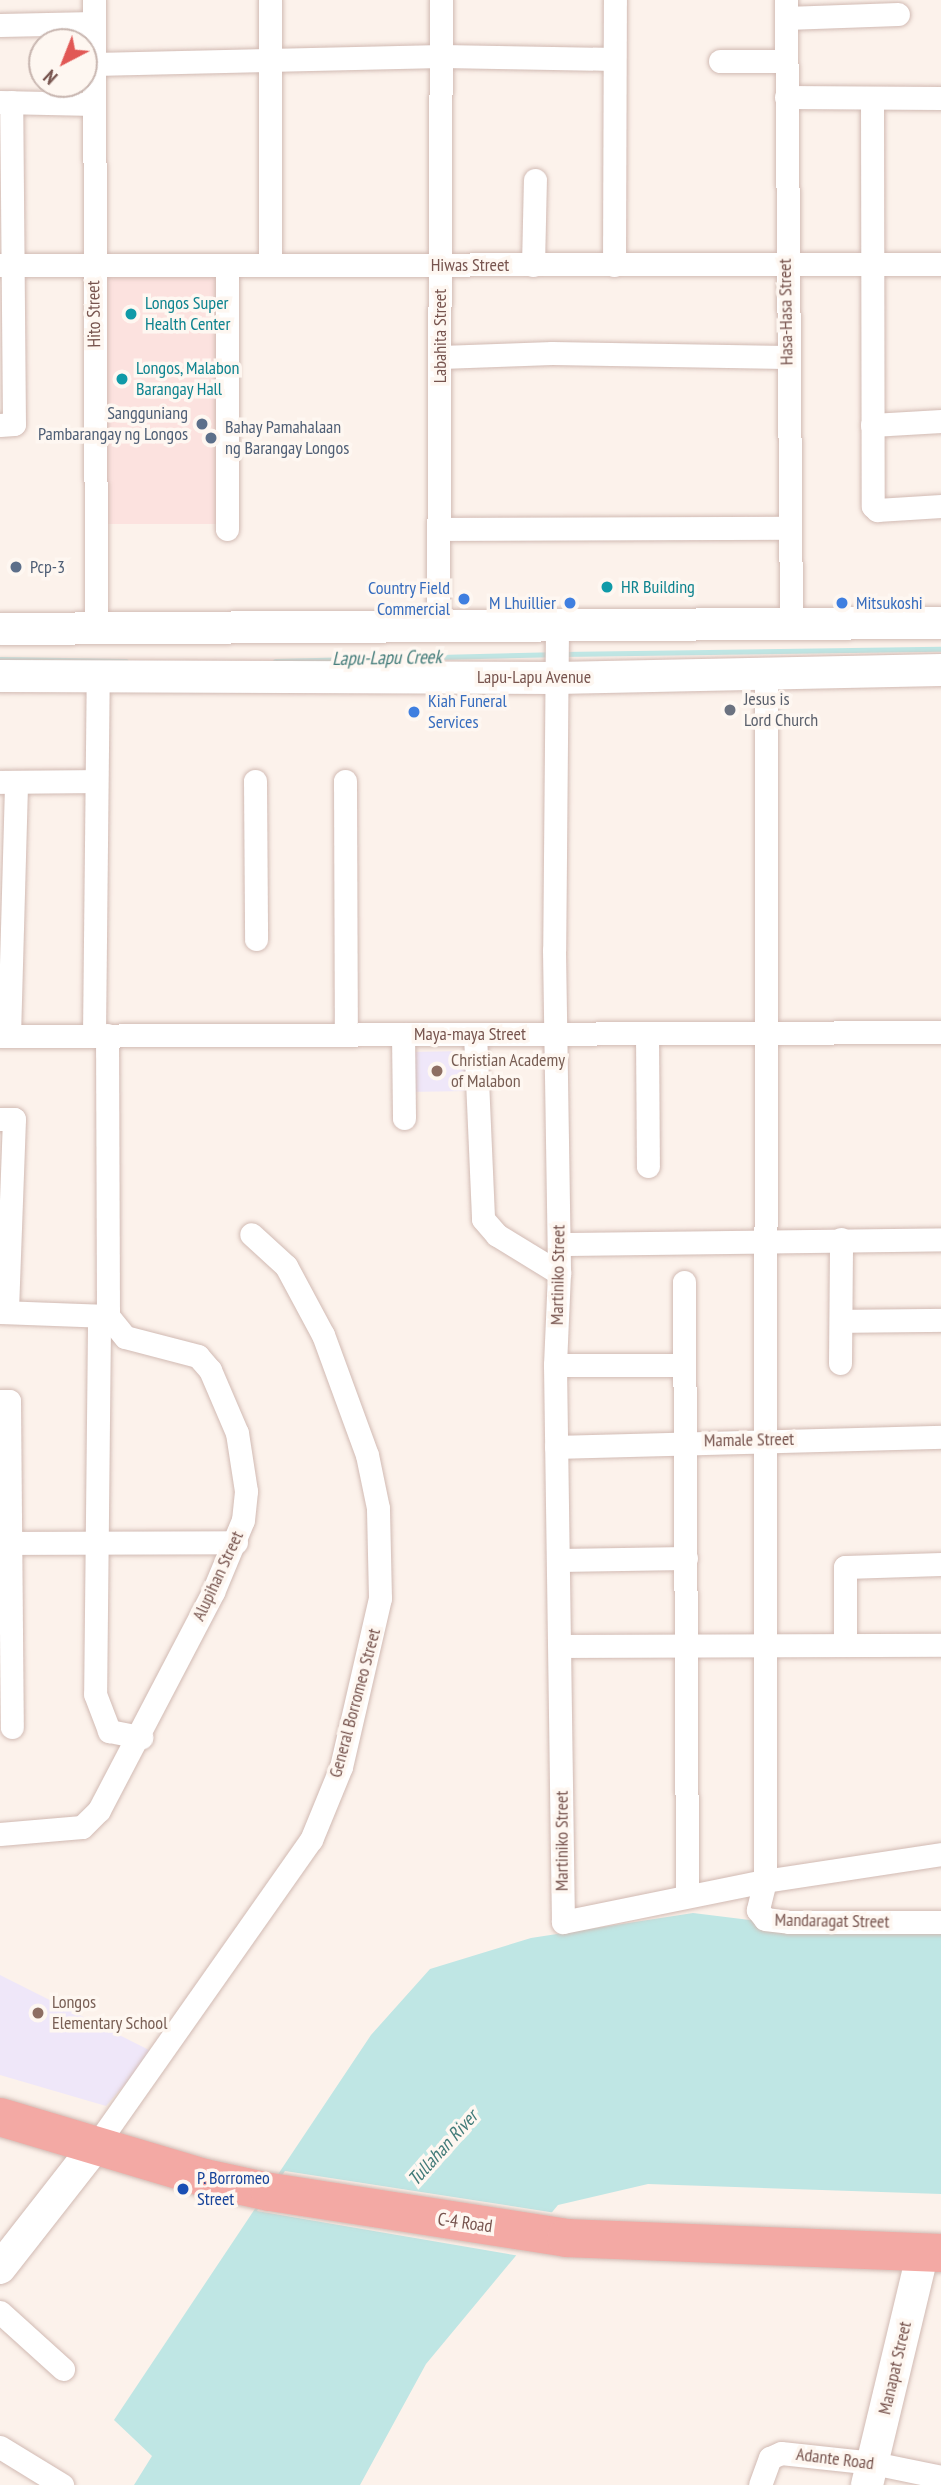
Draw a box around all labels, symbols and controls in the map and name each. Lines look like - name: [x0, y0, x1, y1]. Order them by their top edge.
- north arrow: [28, 28, 98, 98]
- text: N: [38, 65, 62, 89]
- street label: Hiwas Street: [431, 254, 509, 276]
- street label: Hasa-Hasa Street: [774, 259, 798, 365]
- street label: Hito Street: [83, 280, 105, 348]
- street label: Labahita Street: [429, 289, 451, 383]
- place label: Longos Super Health Center: [145, 293, 230, 336]
- marker: Longos Super Health Center: [123, 306, 139, 322]
- place label: Longos, Malabon Barangay Hall: [136, 358, 241, 400]
- marker: Longos, Malabon Barangay Hall: [114, 371, 130, 387]
- place label: Sangguniang Pambarangay ng Longos: [37, 403, 188, 446]
- marker: Sangguniang Pambarangay ng Longos: [194, 416, 210, 432]
- place label: Bahay Pamahalaan ng Barangay Longos: [225, 417, 350, 460]
- marker: Bahay Pamahalaan ng Barangay Longos: [203, 430, 219, 446]
- place label: Pcp-3: [30, 556, 65, 578]
- marker: Pcp-3: [8, 559, 24, 575]
- place label: HR Building: [621, 576, 695, 598]
- place label: Country Field Commercial: [368, 578, 450, 620]
- marker: HR Building: [599, 579, 615, 595]
- marker: Country Field Commercial: [456, 591, 472, 607]
- place label: M Lhuillier: [489, 592, 556, 614]
- place label: Mitsukoshi: [856, 592, 923, 614]
- marker: M Lhuillier: [562, 595, 578, 611]
- marker: Mitsukoshi: [834, 595, 850, 611]
- water label: Lapu-Lapu Creek: [332, 646, 442, 670]
- street label: Lapu-Lapu Avenue: [477, 666, 591, 688]
- place label: Jesus is Lord Church: [744, 689, 818, 732]
- place label: Kiah Funeral Services: [428, 691, 507, 734]
- marker: Jesus is Lord Church: [722, 702, 738, 718]
- marker: Kiah Funeral Services: [406, 704, 422, 720]
- street label: Maya-maya Street: [414, 1023, 526, 1045]
- place label: Christian Academy of Malabon: [451, 1050, 565, 1092]
- marker: Christian Academy of Malabon: [429, 1063, 445, 1079]
- street label: Martiniko Street: [546, 1225, 570, 1325]
- street label: Mamale Street: [704, 1428, 794, 1452]
- street label: Alupihan Street: [188, 1528, 248, 1624]
- street label: General Borromeo Street: [325, 1626, 385, 1780]
- street label: Martiniko Street: [551, 1791, 573, 1891]
- street label: Mandaragat Street: [774, 1909, 890, 1933]
- place label: Longos Elementary School: [52, 1992, 168, 2035]
- marker: Longos Elementary School: [30, 2005, 46, 2021]
- water label: Tullahan River: [403, 2106, 483, 2190]
- place label: P. Borromeo Street: [197, 2168, 271, 2210]
- marker: P. Borromeo Street: [175, 2181, 191, 2197]
- street label: C-4 Road: [436, 2208, 494, 2238]
- street label: Manapat Street: [874, 2319, 916, 2417]
- street label: Adante Road: [795, 2444, 875, 2474]

